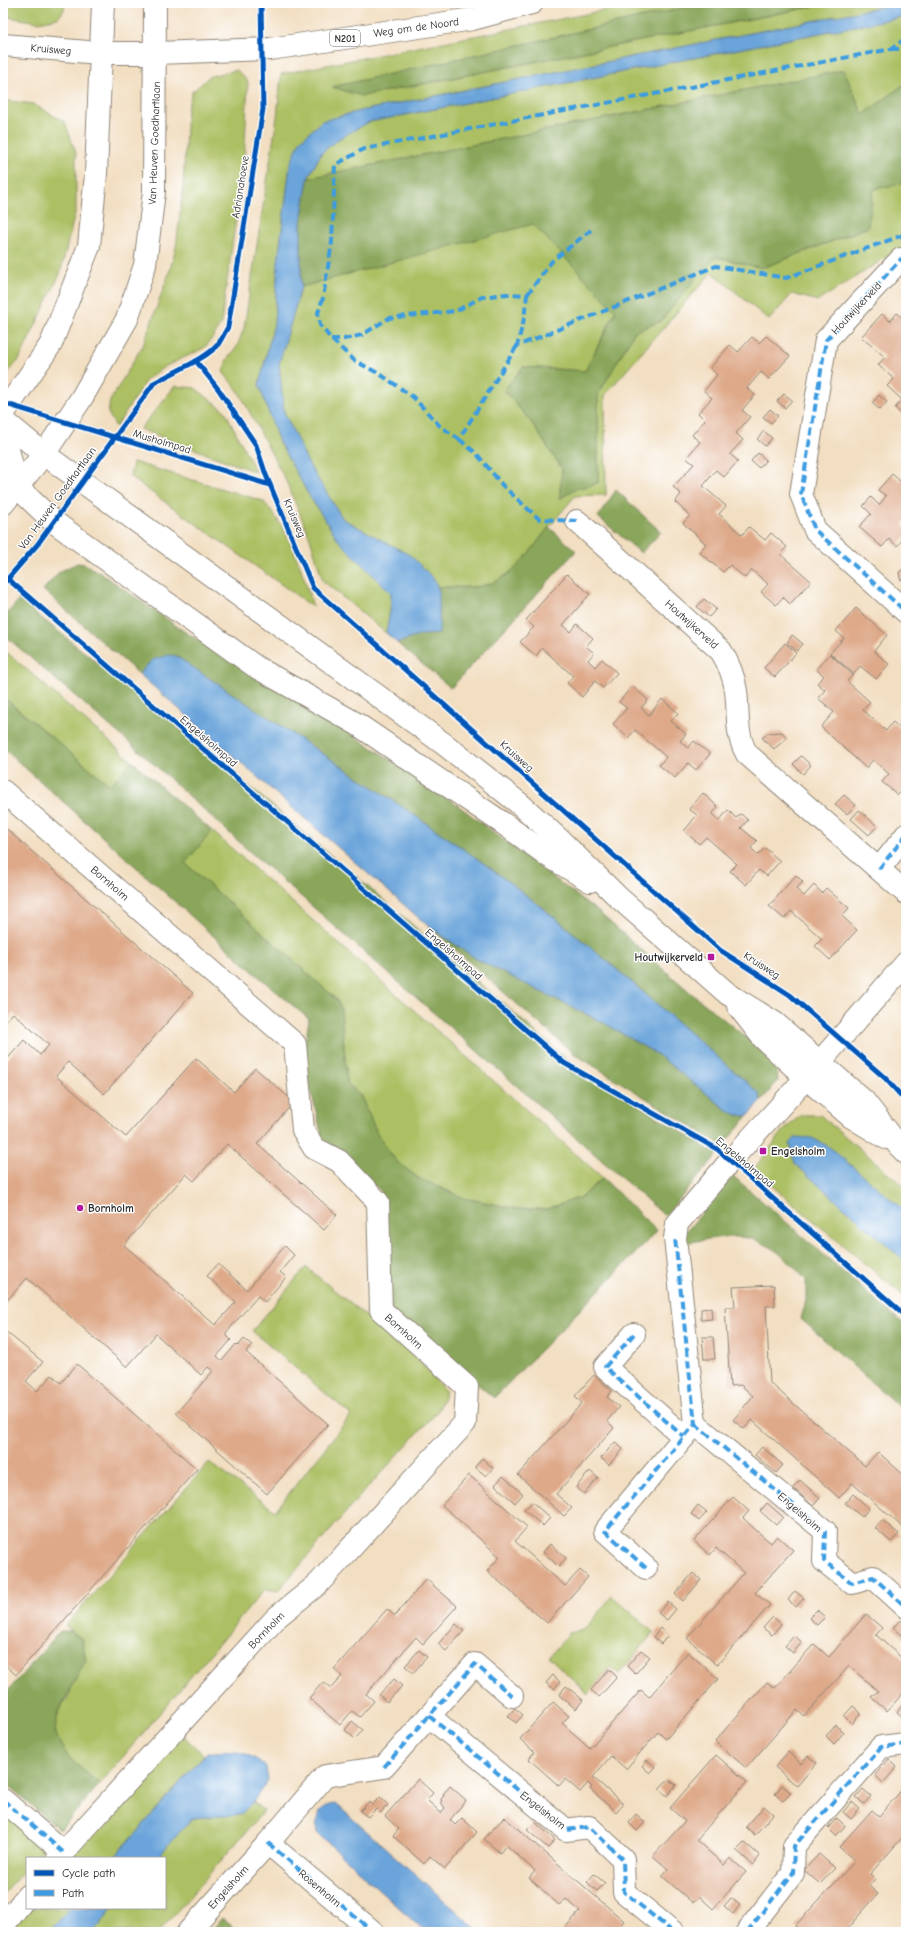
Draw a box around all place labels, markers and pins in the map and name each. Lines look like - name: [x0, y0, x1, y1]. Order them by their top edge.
- place label: Houtwijkerveld: [635, 951, 703, 964]
- marker: Houtwijkerveld: [706, 952, 716, 962]
- place label: Engelsholm: [771, 1145, 825, 1158]
- marker: Engelsholm: [758, 1146, 768, 1156]
- place label: Bornholm: [88, 1202, 134, 1215]
- marker: Bornholm: [75, 1203, 85, 1213]

